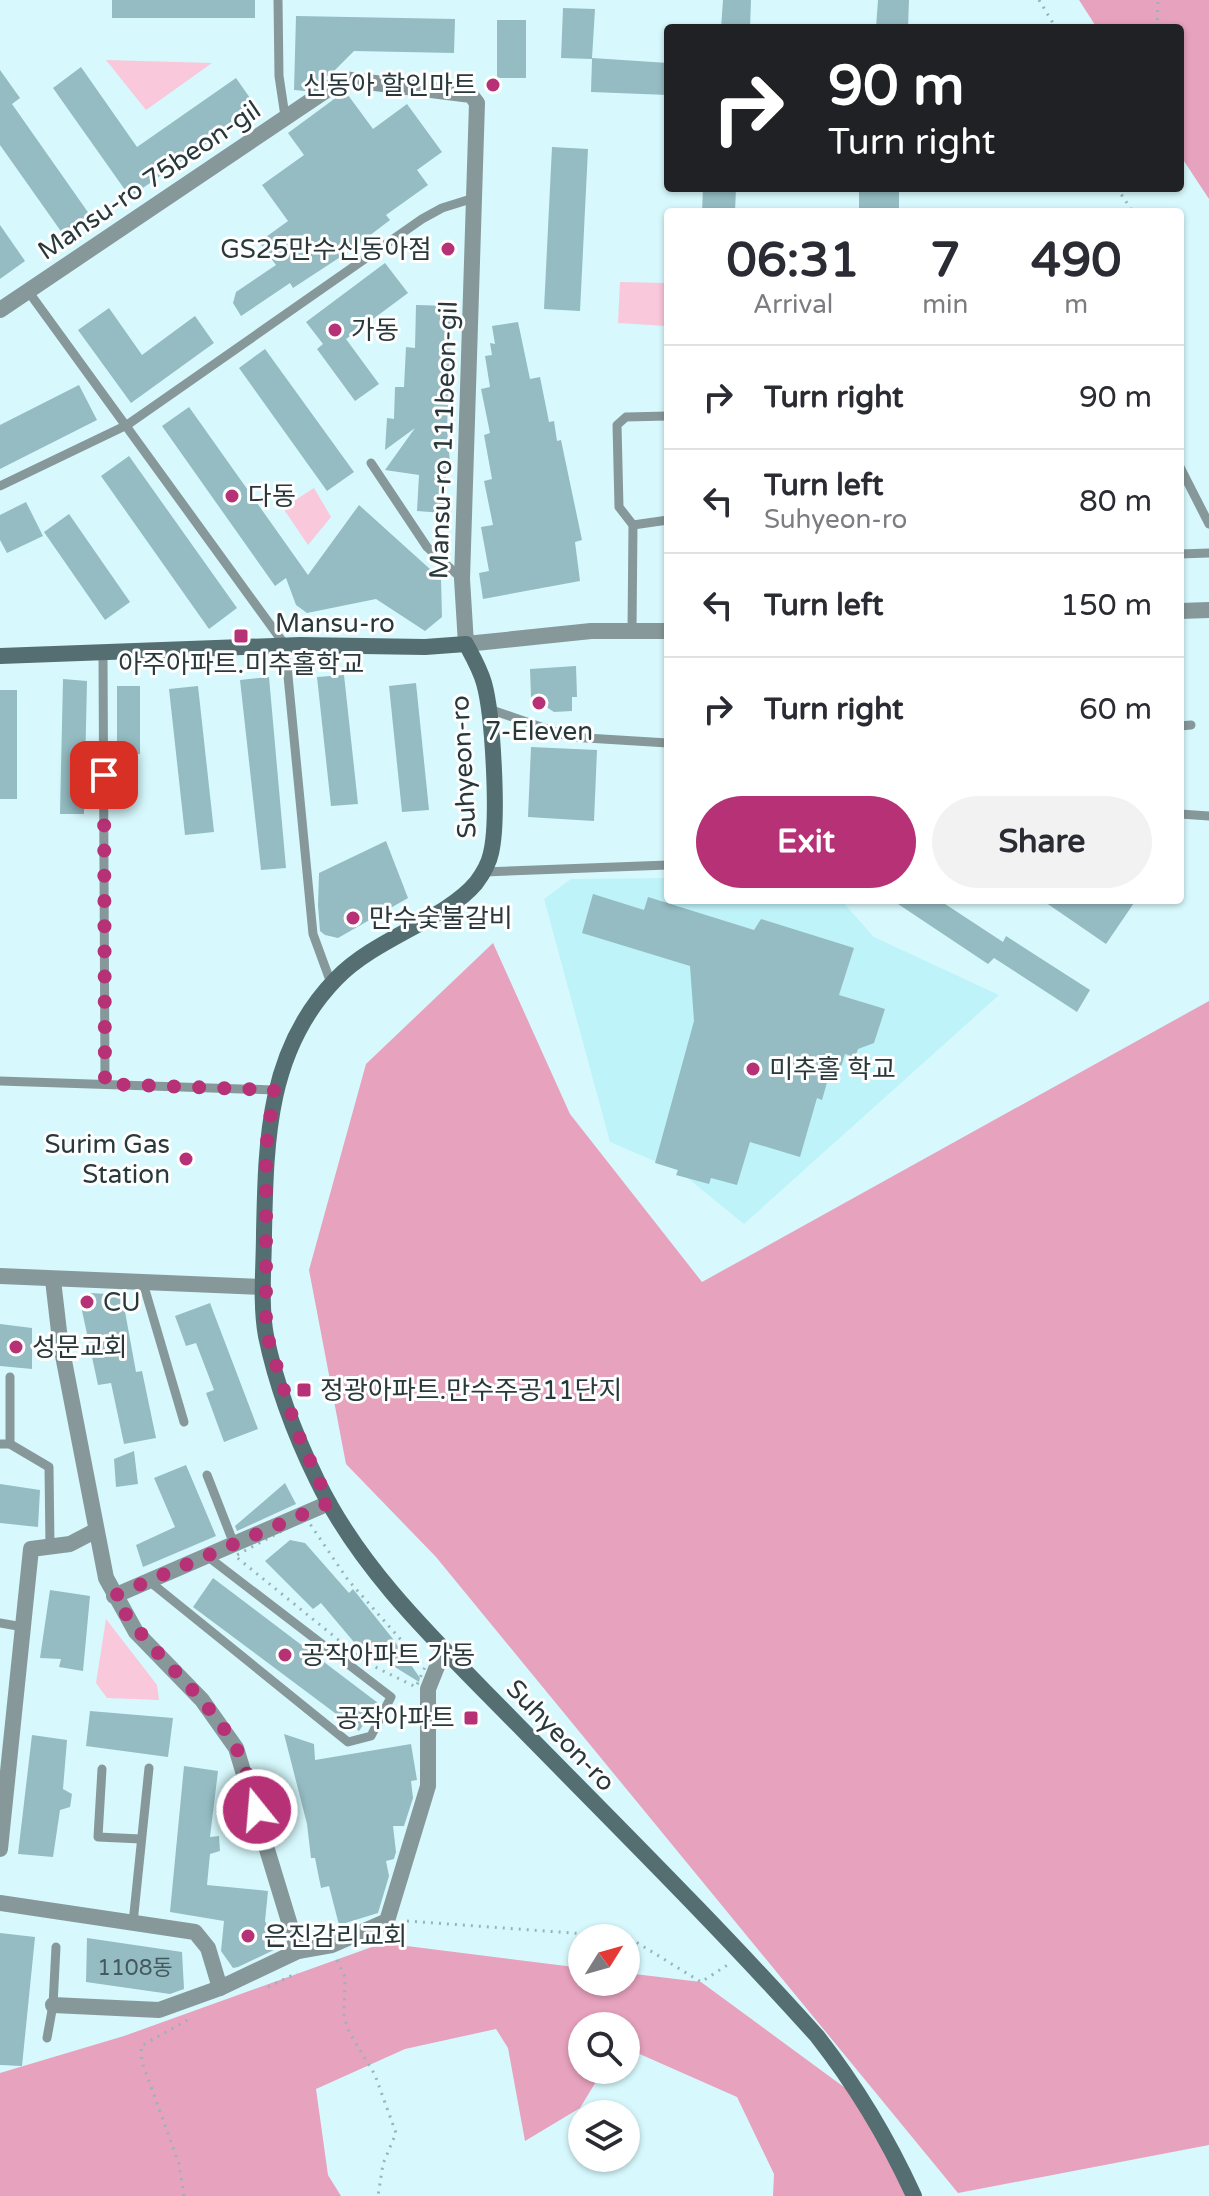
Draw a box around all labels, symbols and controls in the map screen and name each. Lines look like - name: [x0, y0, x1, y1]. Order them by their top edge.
- text: 90 m: [828, 53, 964, 120]
- icon: right: [696, 56, 800, 160]
- place label: 신동아 할인마트: [303, 70, 477, 101]
- marker: 신동아 할인마트: [484, 76, 502, 94]
- street label: Mansu-ro 75beon-gil: [32, 94, 267, 267]
- text: Turn right: [828, 121, 995, 164]
- text: 06:31: [727, 232, 860, 290]
- text: 7: [930, 232, 960, 290]
- text: 490: [1031, 232, 1121, 290]
- place label: GS25만수신동아점: [220, 234, 432, 265]
- marker: GS25만수신동아점: [439, 240, 457, 258]
- text: Arrival: [753, 289, 833, 320]
- text: min: [922, 289, 968, 320]
- text: m: [1064, 289, 1088, 320]
- street label: Mansu-ro 111beon-gil: [423, 300, 464, 580]
- place label: 가동: [351, 315, 399, 346]
- marker: 가동: [326, 321, 344, 339]
- icon: right: [696, 375, 740, 419]
- text: Turn right: [764, 379, 904, 416]
- text: 90 m: [1079, 379, 1152, 416]
- text: Turn left: [764, 467, 883, 504]
- icon: left: [696, 479, 740, 523]
- place label: 다동: [248, 481, 296, 512]
- text: 80 m: [1079, 483, 1152, 520]
- marker: 다동: [223, 487, 241, 505]
- text: Suhyeon-ro: [764, 504, 907, 535]
- icon: left: [696, 583, 740, 627]
- text: Turn left: [764, 587, 883, 624]
- text: 150 m: [1060, 587, 1152, 624]
- street label: Mansu-ro: [275, 608, 395, 639]
- marker: 아주아파트.미추홀학교: [232, 627, 250, 645]
- place label: 아주아파트.미추홀학교: [118, 649, 364, 680]
- icon: right: [696, 687, 740, 731]
- text: Turn right: [764, 691, 904, 728]
- text: 60 m: [1079, 691, 1152, 728]
- marker: 7-Eleven: [530, 694, 548, 712]
- street label: Suhyeon-ro: [444, 695, 483, 839]
- place label: 7-Eleven: [485, 716, 593, 747]
- pin: [70, 741, 138, 809]
- icon: arrive: [82, 753, 126, 797]
- button: Exit: [696, 796, 916, 888]
- button: Share: [932, 796, 1152, 888]
- place label: 만수숯불갈비: [369, 903, 513, 934]
- marker: 만수숯불갈비: [344, 909, 362, 927]
- place label: 미추홀 학교: [769, 1054, 895, 1085]
- marker: 미추홀 학교: [744, 1060, 762, 1078]
- place label: Surim Gas Station: [45, 1129, 170, 1190]
- marker: Surim Gas Station: [177, 1150, 195, 1168]
- place label: CU: [103, 1287, 141, 1318]
- marker: CU: [78, 1293, 96, 1311]
- place label: 성문교회: [32, 1332, 128, 1363]
- marker: 성문교회: [7, 1338, 25, 1356]
- place label: 정광아파트.만수주공11단지: [320, 1375, 623, 1406]
- marker: 정광아파트.만수주공11단지: [295, 1381, 313, 1399]
- place label: 공작아파트 가동: [301, 1640, 475, 1671]
- marker: 공작아파트 가동: [276, 1646, 294, 1664]
- street label: Suhyeon-ro: [500, 1673, 622, 1798]
- place label: 공작아파트: [335, 1703, 455, 1734]
- marker: 공작아파트: [462, 1709, 480, 1727]
- position arrow: [215, 1768, 299, 1852]
- place label: 은진감리교회: [264, 1921, 408, 1952]
- north arrow: [568, 1924, 640, 1996]
- map controls: [568, 1924, 640, 2172]
- marker: 은진감리교회: [239, 1927, 257, 1945]
- house number: 1108동: [97, 1955, 173, 1981]
- button: search: [568, 2012, 640, 2084]
- button: layers: [568, 2100, 640, 2172]

